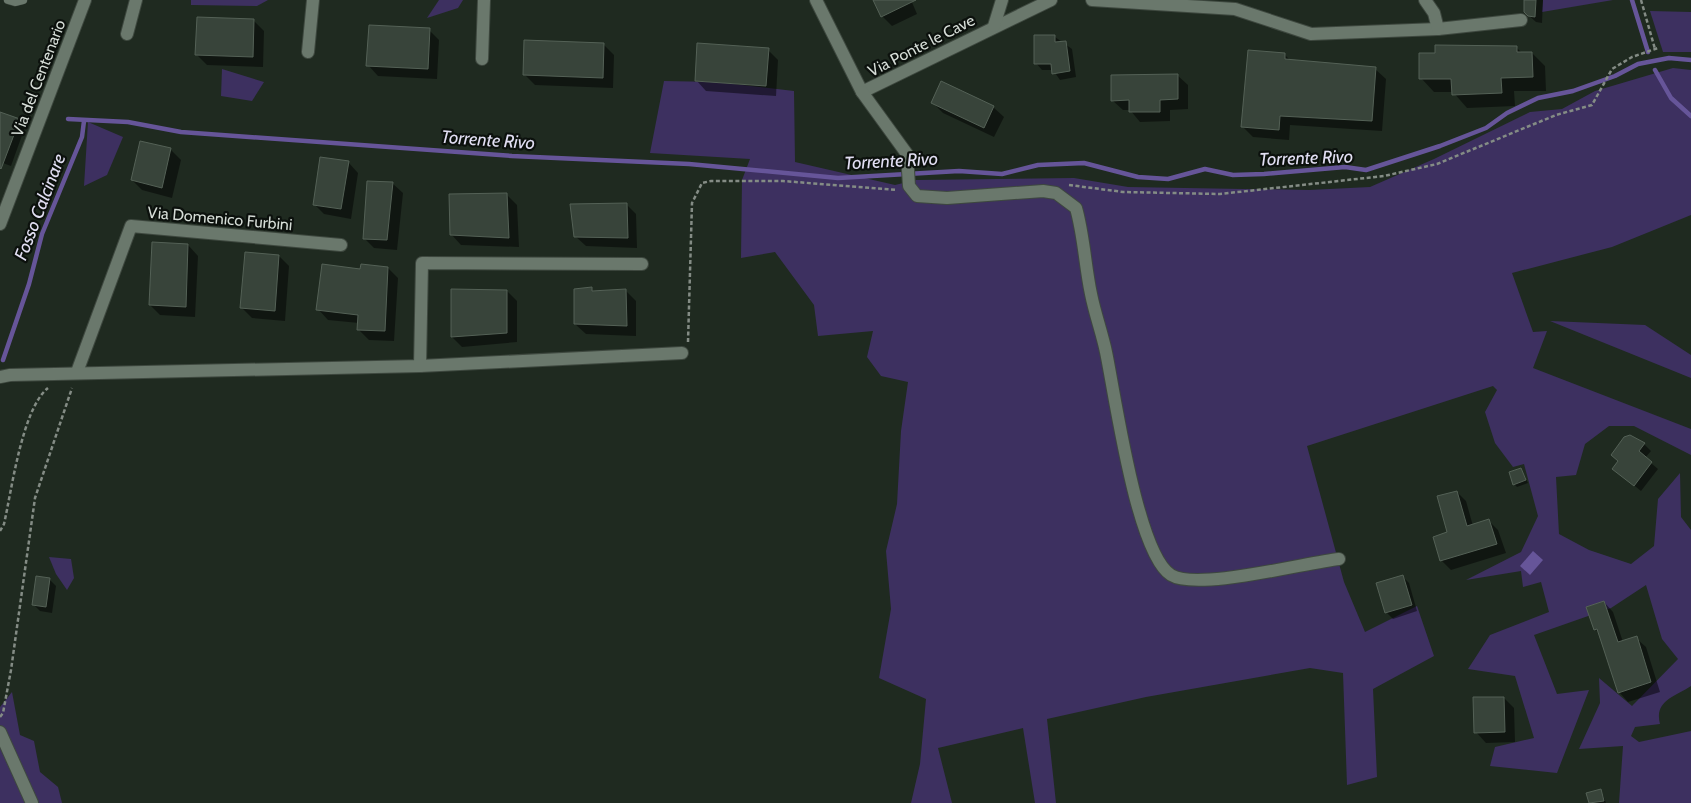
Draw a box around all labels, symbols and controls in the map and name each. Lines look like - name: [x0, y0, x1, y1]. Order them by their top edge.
- street label: Via Ponte le Cave: [865, 10, 978, 81]
- street label: Via del Centenario: [7, 17, 70, 139]
- water label: Torrente Rivo: [440, 126, 536, 154]
- water label: Torrente Rivo: [1259, 145, 1353, 171]
- water label: Torrente Rivo: [844, 148, 938, 174]
- water label: Fosso Calcinare: [10, 151, 70, 263]
- street label: Via Domenico Furbini: [147, 203, 293, 234]

